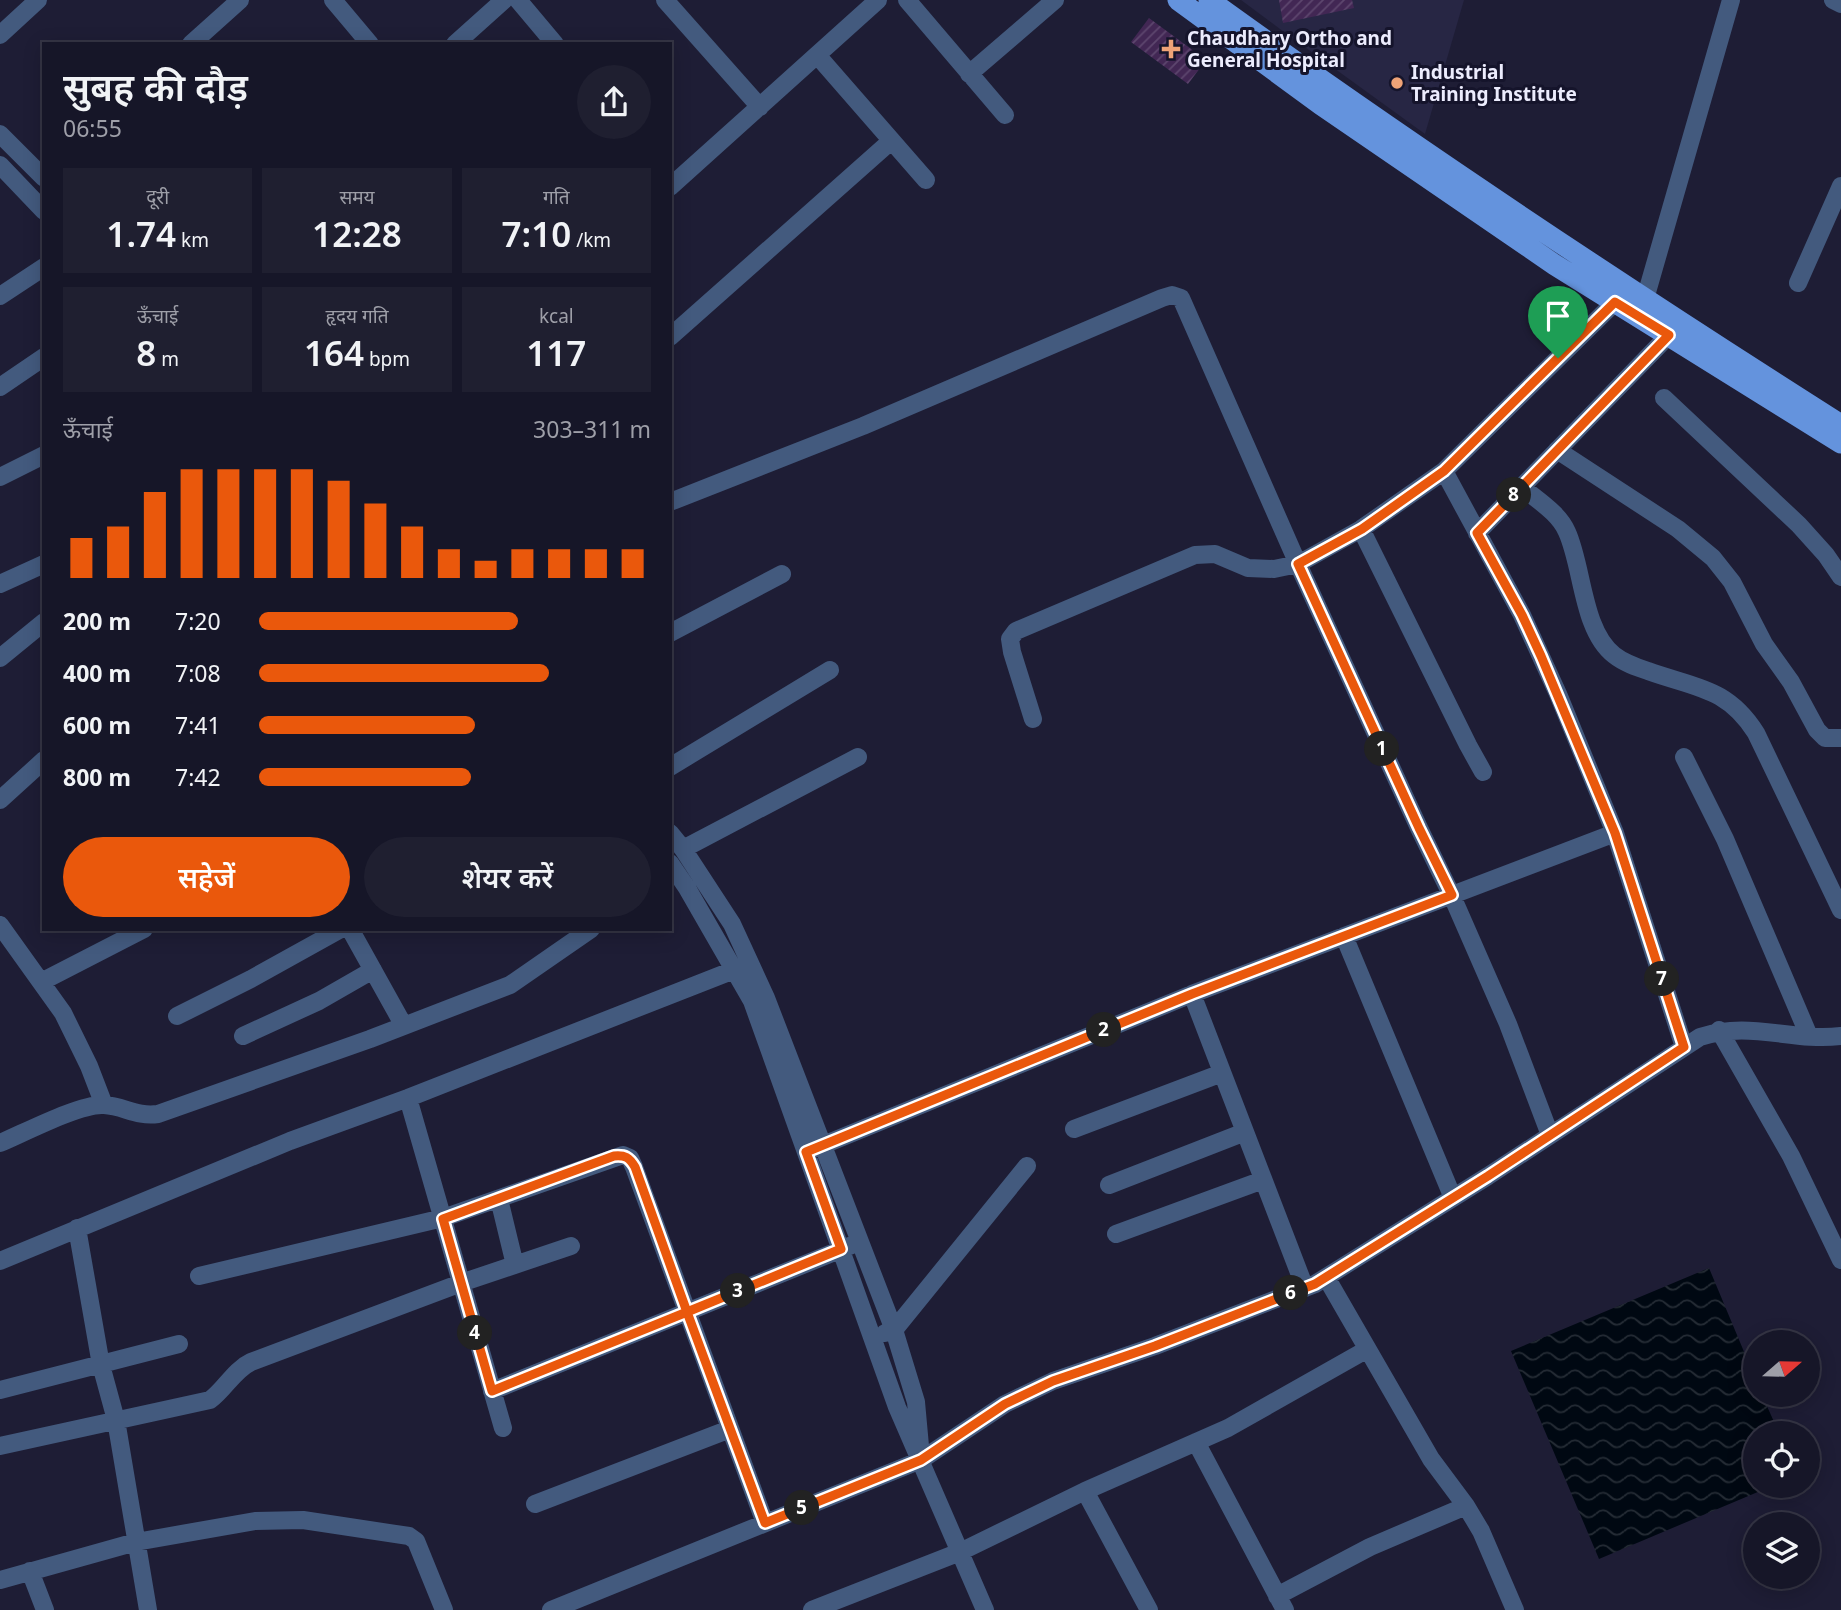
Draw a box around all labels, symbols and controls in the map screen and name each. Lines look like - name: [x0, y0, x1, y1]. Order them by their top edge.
- place label: Chaudhary Ortho and General Hospital: [1187, 25, 1392, 73]
- marker: Chaudhary Ortho and General Hospital: [1161, 39, 1181, 59]
- place label: Industrial Training Institute: [1411, 59, 1577, 107]
- text: सुबह की दौड़: [63, 60, 248, 112]
- button: share: [577, 65, 651, 139]
- marker: Industrial Training Institute: [1389, 75, 1405, 91]
- text: 06:55: [63, 112, 122, 144]
- text: दूरी: [146, 184, 169, 210]
- text: समय: [339, 184, 375, 210]
- text: गति: [543, 184, 570, 210]
- text: 1.74: [106, 210, 176, 257]
- text: 12:28: [312, 210, 402, 257]
- text: 7:10: [501, 210, 571, 257]
- text: km: [176, 227, 209, 253]
- text: /km: [571, 227, 611, 253]
- pin: [1528, 286, 1588, 358]
- icon: arrive: [1539, 297, 1577, 335]
- text: ऊँचाई: [137, 303, 178, 329]
- text: हृदय गति: [326, 303, 388, 329]
- text: kcal: [539, 303, 574, 329]
- text: 8: [136, 329, 156, 376]
- text: 164: [304, 329, 364, 376]
- text: 117: [526, 329, 586, 376]
- text: m: [156, 346, 179, 372]
- text: bpm: [364, 346, 410, 372]
- text: ऊँचाई: [63, 413, 113, 445]
- text: 303–311 m: [533, 413, 651, 445]
- pin: 8: [1496, 477, 1532, 512]
- text: 8: [1508, 481, 1519, 507]
- text: 200 m: [63, 605, 131, 637]
- text: 7:20: [175, 605, 221, 637]
- text: 400 m: [63, 657, 131, 689]
- text: 7:08: [175, 657, 221, 689]
- text: 600 m: [63, 709, 131, 741]
- text: 7:41: [175, 709, 221, 741]
- pin: 1: [1364, 732, 1400, 766]
- text: 1: [1376, 735, 1387, 761]
- text: 800 m: [63, 761, 131, 793]
- text: 7:42: [175, 761, 221, 793]
- button: सहेजें: [63, 837, 350, 917]
- button: शेयर करें: [364, 837, 651, 917]
- pin: 7: [1644, 962, 1680, 996]
- text: 7: [1656, 965, 1667, 991]
- pin: 2: [1086, 1012, 1122, 1048]
- text: 2: [1098, 1016, 1109, 1042]
- pin: 3: [720, 1274, 756, 1308]
- pin: 6: [1274, 1276, 1308, 1310]
- text: 3: [732, 1277, 743, 1303]
- text: 6: [1285, 1279, 1296, 1305]
- pin: 4: [458, 1316, 492, 1350]
- text: 4: [469, 1319, 480, 1345]
- north arrow: [1743, 1330, 1820, 1407]
- map controls: [1743, 1330, 1820, 1589]
- button: locate: [1743, 1421, 1820, 1498]
- pin: 5: [784, 1490, 820, 1526]
- text: 5: [796, 1494, 807, 1520]
- button: layers: [1743, 1512, 1820, 1589]

